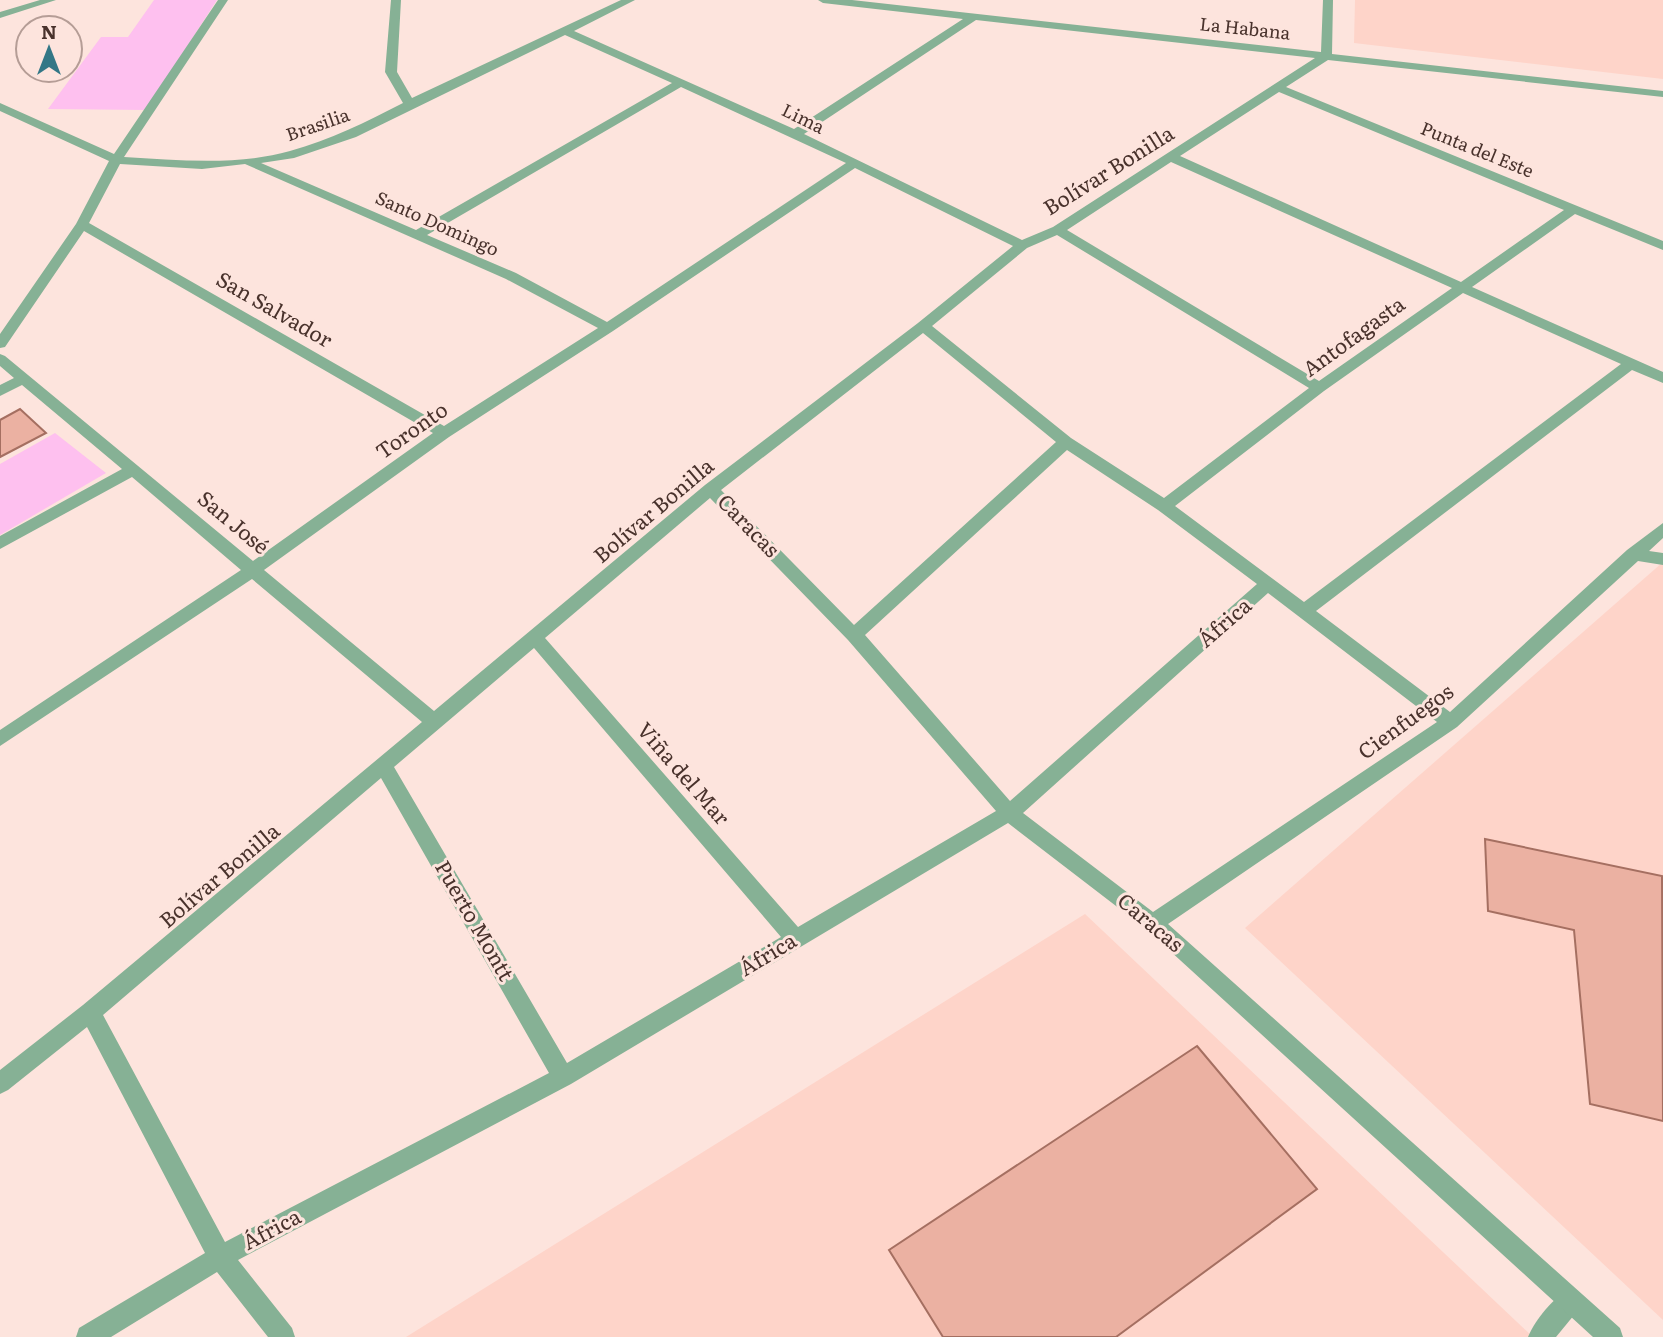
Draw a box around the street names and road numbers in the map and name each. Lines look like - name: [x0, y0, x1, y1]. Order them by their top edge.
- street label: La Habana: [1198, 9, 1292, 46]
- street label: Lima: [778, 96, 830, 140]
- street label: Brasilia: [282, 100, 353, 147]
- street label: Punta del Este: [1417, 114, 1538, 184]
- street label: Bolívar Bonilla: [1036, 116, 1180, 221]
- street label: Santo Domingo: [372, 183, 504, 262]
- street label: San Salvador: [211, 262, 339, 354]
- street label: Antofagasta: [1295, 287, 1411, 383]
- street label: Toronto: [368, 393, 453, 465]
- street label: Bolívar Bonilla: [585, 449, 720, 569]
- street label: San José: [192, 482, 277, 560]
- street label: Caracas: [712, 486, 788, 563]
- street label: África: [1190, 589, 1258, 653]
- street label: Cienfuegos: [1350, 675, 1459, 765]
- street label: Viña del Mar: [631, 714, 739, 831]
- street label: Bolívar Bonilla: [151, 814, 286, 934]
- street label: Puerto Montt: [429, 854, 523, 986]
- street label: Caracas: [1112, 884, 1191, 958]
- street label: África: [732, 923, 802, 982]
- street label: África: [236, 1199, 306, 1256]

